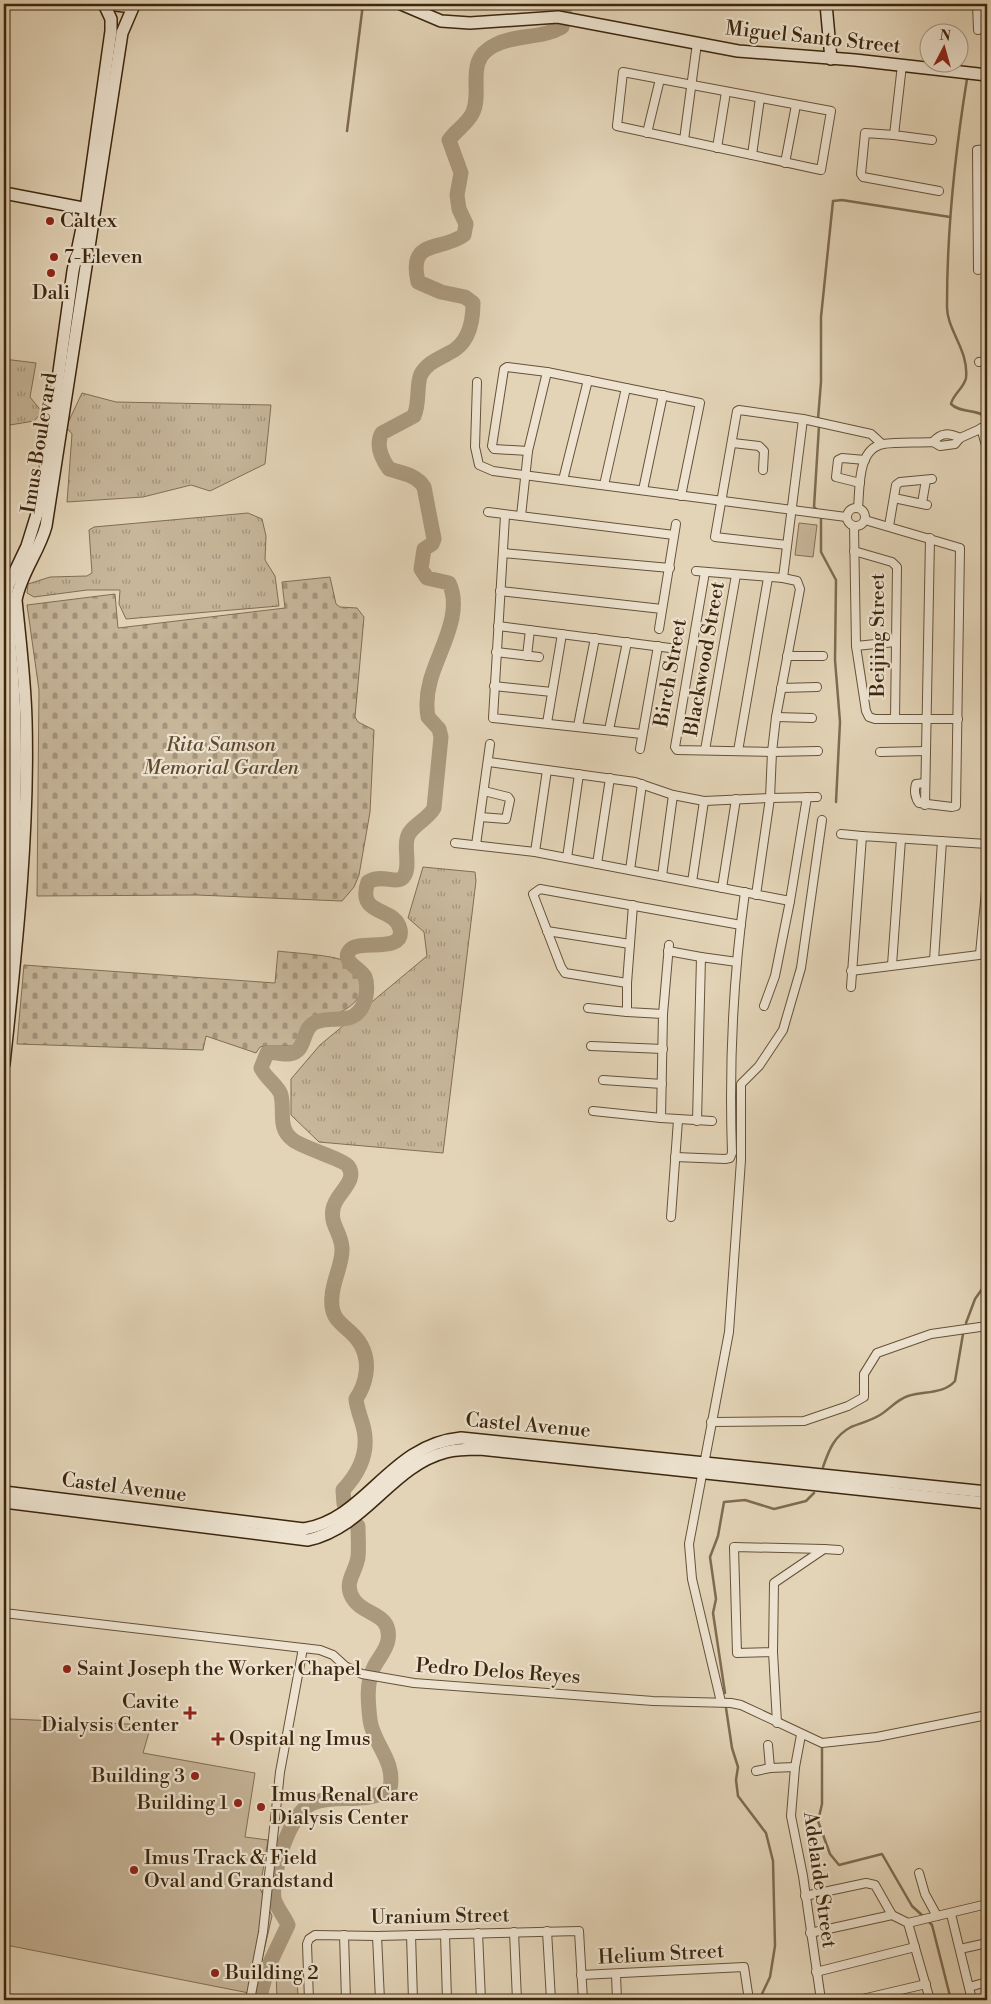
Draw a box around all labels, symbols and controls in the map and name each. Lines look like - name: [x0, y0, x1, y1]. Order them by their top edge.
- street label: Miguel Santo Street: [724, 16, 902, 60]
- north arrow: [918, 22, 968, 72]
- text: N: [939, 27, 952, 46]
- place label: Caltex: [60, 209, 118, 234]
- marker: Caltex: [44, 215, 56, 227]
- place label: 7-Eleven: [64, 245, 143, 270]
- marker: 7-Eleven: [48, 251, 60, 263]
- marker: Dali: [45, 267, 57, 279]
- place label: Dali: [32, 281, 70, 306]
- street label: Imus Boulevard: [17, 370, 64, 515]
- street label: Beijing Street: [866, 573, 891, 698]
- street label: Blackwood Street: [679, 580, 731, 739]
- street label: Birch Street: [649, 617, 693, 730]
- park label: Rita Samson Memorial Garden: [143, 733, 300, 781]
- street label: Castel Avenue: [464, 1408, 592, 1444]
- street label: Castel Avenue: [60, 1468, 188, 1508]
- street label: Pedro Delos Reyes: [415, 1654, 581, 1690]
- place label: Saint Joseph the Worker Chapel: [77, 1657, 361, 1682]
- marker: Saint Joseph the Worker Chapel: [61, 1663, 73, 1675]
- place label: Cavite Dialysis Center: [41, 1690, 179, 1738]
- marker: Cavite Dialysis Center: [183, 1706, 197, 1720]
- place label: Ospital ng Imus: [229, 1727, 371, 1752]
- marker: Ospital ng Imus: [211, 1732, 225, 1746]
- place label: Building 3: [91, 1764, 185, 1789]
- marker: Building 3: [189, 1770, 201, 1782]
- place label: Imus Renal Care Dialysis Center: [271, 1783, 419, 1831]
- place label: Building 1: [136, 1791, 228, 1816]
- marker: Building 1: [232, 1797, 244, 1809]
- marker: Imus Renal Care Dialysis Center: [255, 1801, 267, 1813]
- street label: Adelaide Street: [797, 1809, 841, 1950]
- place label: Imus Track & Field Oval and Grandstand: [144, 1846, 334, 1894]
- marker: Imus Track & Field Oval and Grandstand: [128, 1864, 140, 1876]
- street label: Uranium Street: [370, 1903, 510, 1931]
- street label: Helium Street: [597, 1939, 725, 1971]
- place label: Building 2: [224, 1961, 319, 1986]
- marker: Building 2: [209, 1967, 221, 1979]

